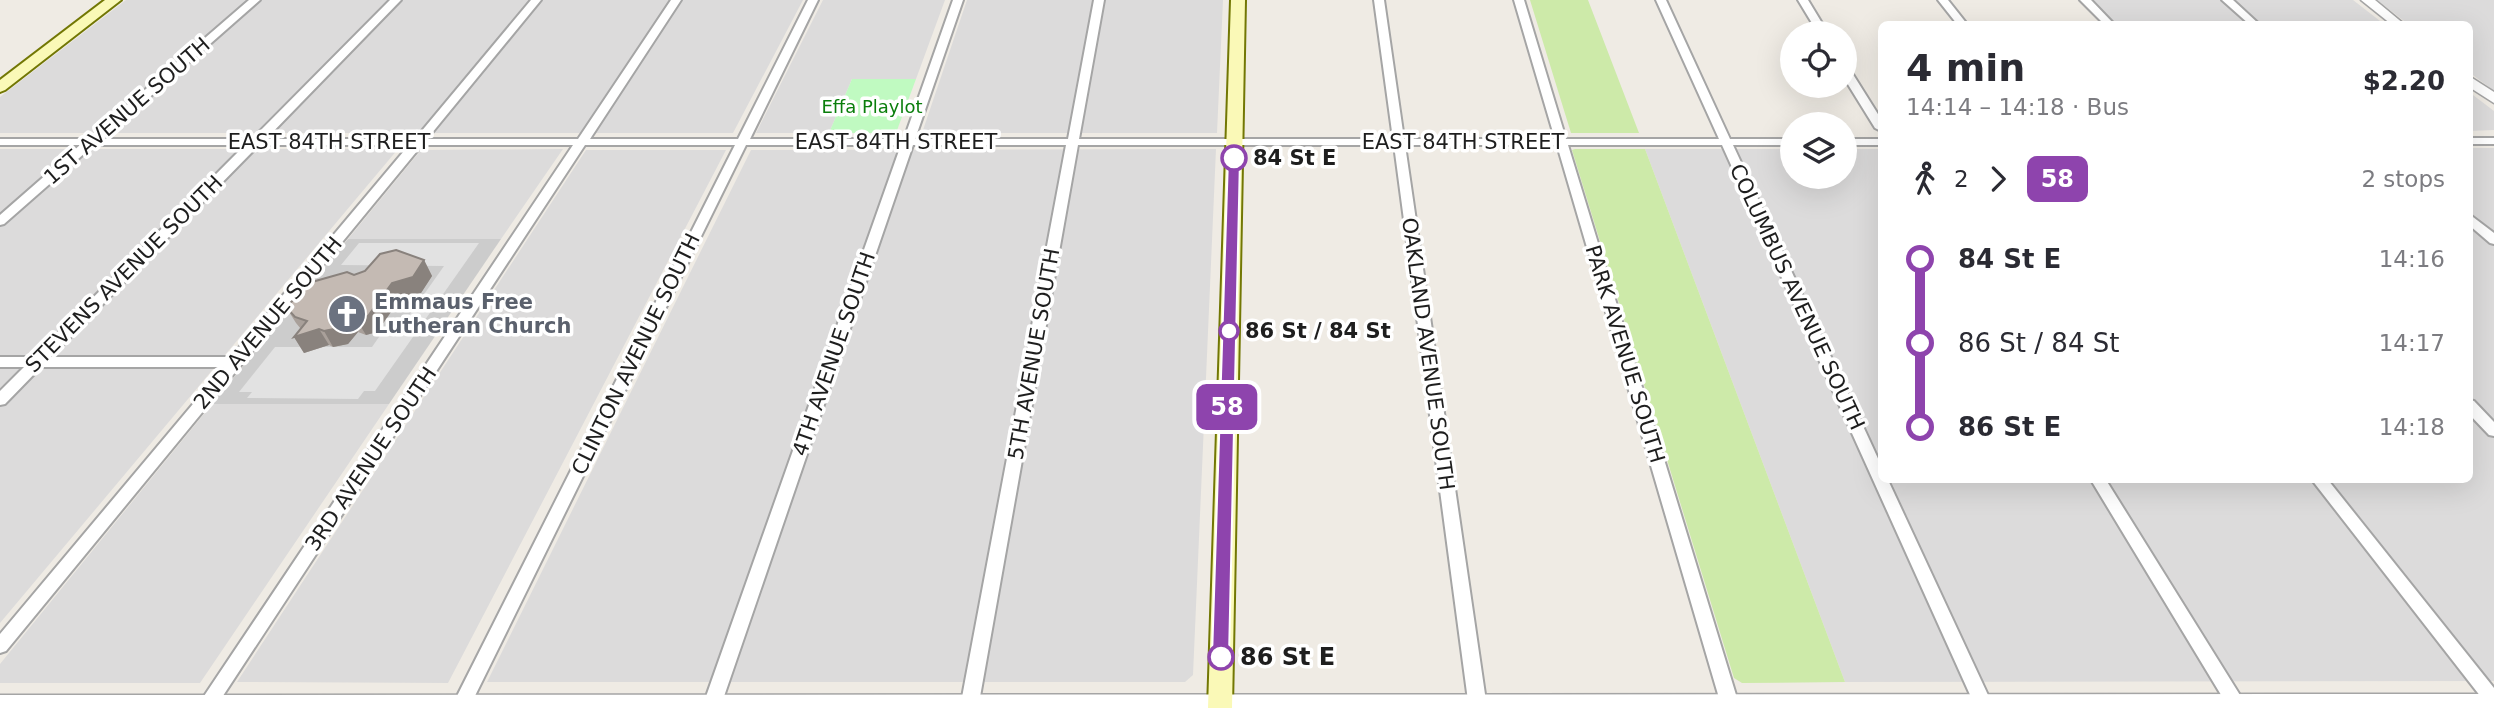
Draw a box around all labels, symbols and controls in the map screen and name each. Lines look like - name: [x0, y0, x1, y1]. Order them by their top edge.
- map controls: [1780, 21, 1857, 189]
- button: locate: [1780, 21, 1857, 98]
- street label: 1ST AVENUE SOUTH: [39, 32, 215, 190]
- text: 4 min: [1906, 46, 2025, 90]
- text: $2.20: [2363, 66, 2445, 96]
- text: 14:14 – 14:18 · Bus: [1906, 94, 2129, 120]
- park label: Effa Playlot: [821, 96, 923, 117]
- button: layers: [1780, 112, 1857, 189]
- street label: EAST 84TH STREET: [228, 130, 430, 154]
- street label: EAST 84TH STREET: [795, 130, 997, 154]
- street label: EAST 84TH STREET: [1362, 130, 1564, 154]
- marker: 84 St E: [1221, 145, 1247, 171]
- place label: 84 St E: [1253, 146, 1336, 170]
- street label: COLUMBUS AVENUE SOUTH: [1725, 160, 1869, 434]
- icon: walk: [1906, 160, 1944, 198]
- icon: forward: [1979, 160, 2017, 198]
- text: 58: [2041, 165, 2074, 193]
- text: 2: [1954, 166, 1969, 192]
- text: 2 stops: [2361, 166, 2445, 192]
- street label: STEVENS AVENUE SOUTH: [21, 171, 227, 377]
- street label: OAKLAND AVENUE SOUTH: [1397, 216, 1459, 492]
- street label: CLINTON AVENUE SOUTH: [567, 229, 705, 479]
- street label: 2ND AVENUE SOUTH: [189, 232, 347, 414]
- street label: PARK AVENUE SOUTH: [1580, 242, 1670, 466]
- text: 84 St E: [1958, 244, 2061, 274]
- street label: 5TH AVENUE SOUTH: [1004, 246, 1064, 462]
- text: 14:16: [2379, 246, 2445, 272]
- street label: 4TH AVENUE SOUTH: [788, 249, 880, 459]
- place label: Emmaus Free Lutheran Church: [374, 290, 571, 338]
- church icon: Emmaus Free Lutheran Church: [326, 293, 368, 335]
- place label: 86 St / 84 St: [1245, 319, 1391, 343]
- marker: 86 St / 84 St: [1219, 321, 1239, 341]
- text: 86 St / 84 St: [1958, 328, 2119, 358]
- text: 14:17: [2379, 330, 2445, 356]
- street label: 3RD AVENUE SOUTH: [301, 363, 441, 555]
- line badge: 58: [1196, 384, 1258, 430]
- text: 58: [1210, 393, 1244, 421]
- text: 86 St E: [1958, 412, 2061, 442]
- text: 14:18: [2379, 414, 2445, 440]
- place label: 86 St E: [1240, 643, 1335, 671]
- marker: 86 St E: [1208, 644, 1234, 670]

